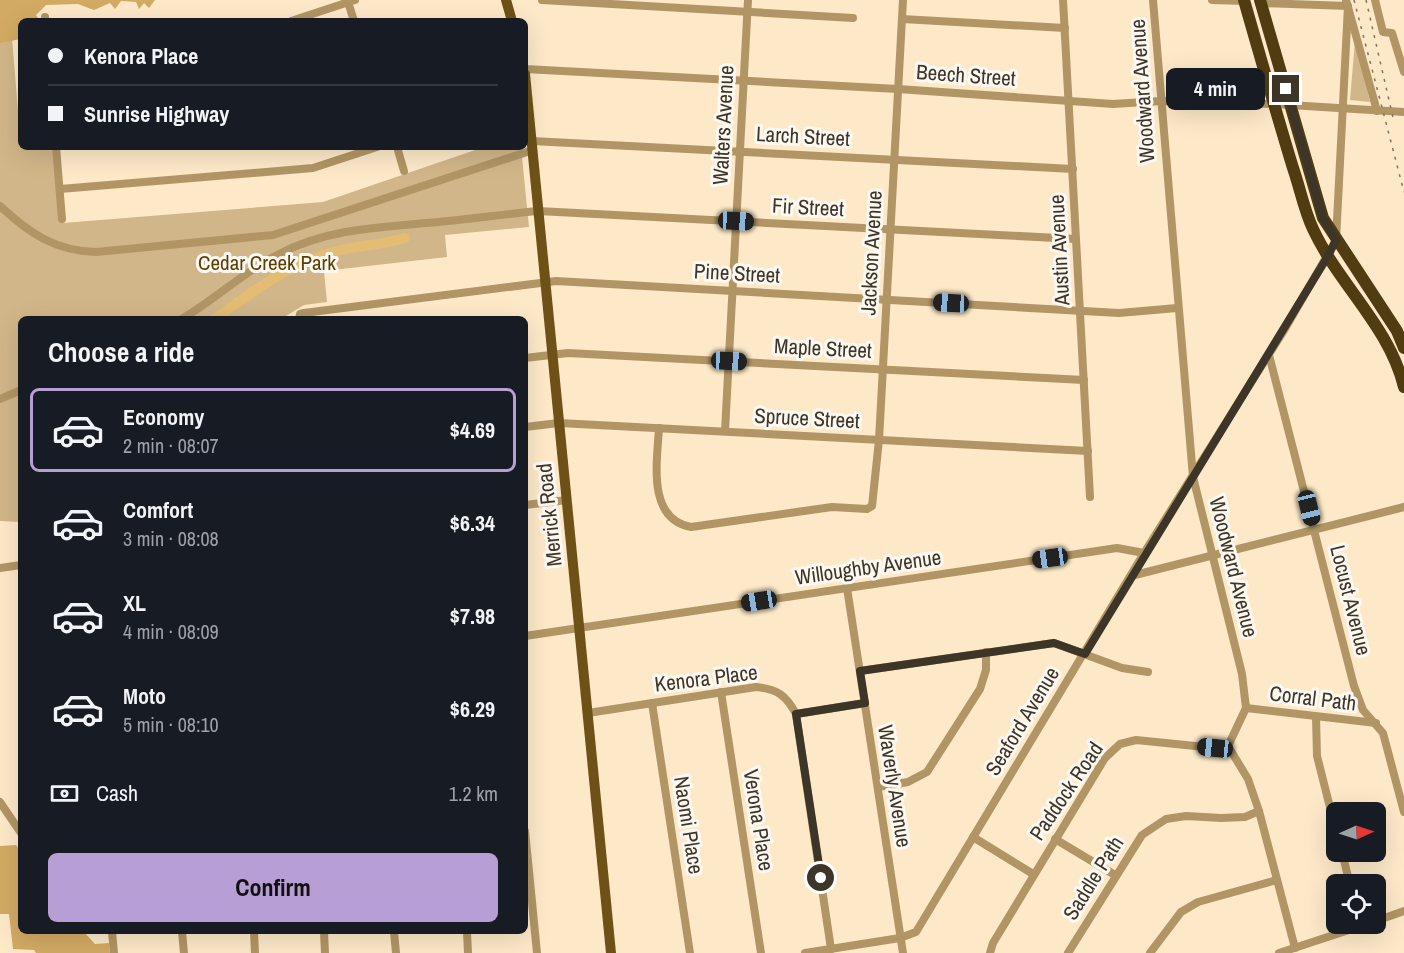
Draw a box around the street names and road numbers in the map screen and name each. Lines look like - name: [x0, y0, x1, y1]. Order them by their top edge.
- street label: Woodward Avenue: [1123, 18, 1161, 164]
- street label: Beech Street: [915, 57, 1017, 93]
- street label: Walters Avenue: [705, 64, 741, 186]
- street label: Larch Street: [755, 119, 851, 153]
- street label: Jackson Avenue: [853, 190, 889, 316]
- street label: Fir Street: [771, 191, 845, 223]
- street label: Austin Avenue: [1042, 194, 1076, 307]
- street label: Pine Street: [693, 256, 781, 290]
- street label: Maple Street: [773, 331, 873, 365]
- street label: Spruce Street: [754, 401, 861, 435]
- street label: Merrick Road: [529, 462, 569, 568]
- street label: Woodward Avenue: [1203, 494, 1265, 640]
- street label: Willoughby Avenue: [793, 542, 943, 592]
- street label: Locust Avenue: [1323, 542, 1379, 658]
- street label: Kenora Place: [653, 657, 759, 699]
- street label: Seaford Avenue: [978, 661, 1066, 781]
- street label: Corral Path: [1268, 678, 1358, 718]
- street label: Waverly Avenue: [871, 723, 919, 849]
- street label: Paddock Road: [1022, 736, 1110, 846]
- street label: Verona Place: [737, 767, 781, 873]
- street label: Naomi Place: [667, 774, 711, 876]
- street label: Saddle Path: [1056, 831, 1130, 925]

